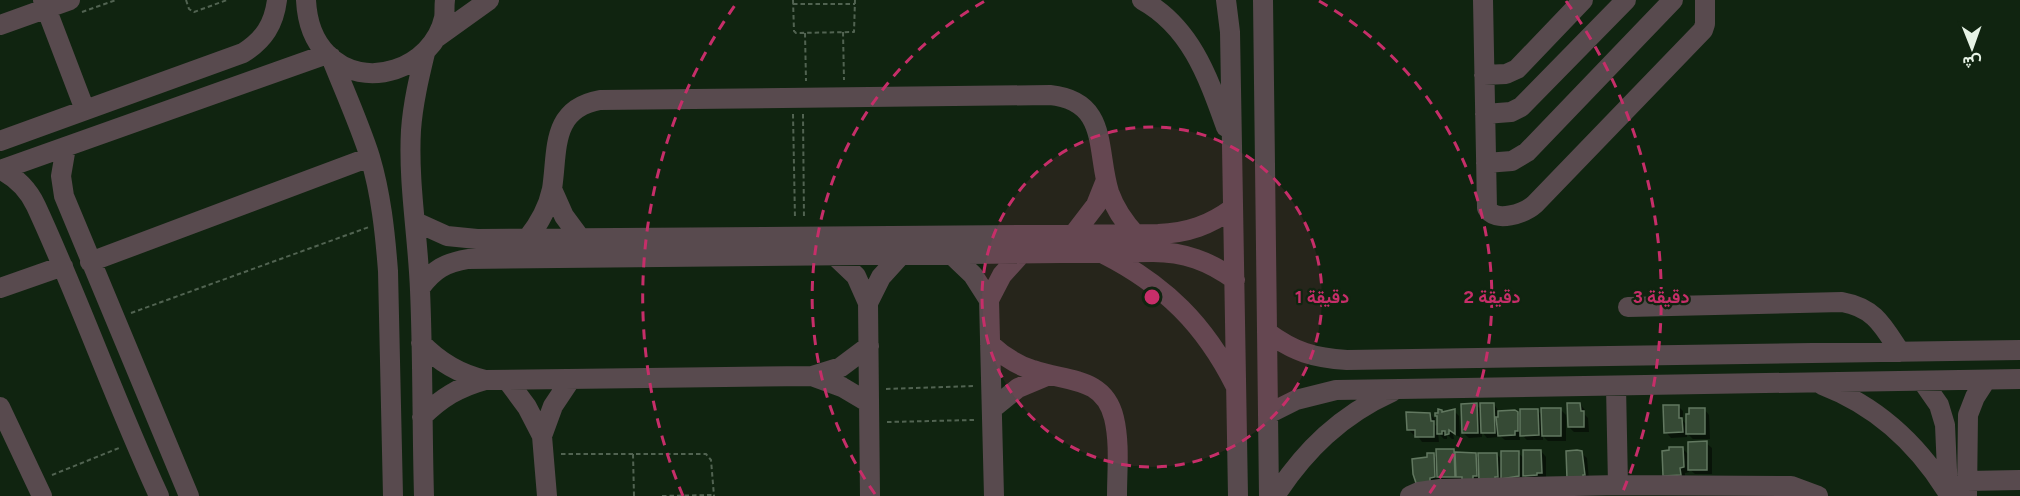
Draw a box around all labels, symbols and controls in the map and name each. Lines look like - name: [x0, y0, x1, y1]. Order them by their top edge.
- north arrow: [1942, 18, 2002, 78]
- text: ش: [1962, 53, 1982, 72]
- text: 1 دقيقة: [1295, 286, 1349, 308]
- text: 2 دقيقة: [1463, 286, 1521, 308]
- text: 3 دقيقة: [1633, 286, 1689, 308]
- centre of rings: [1142, 287, 1162, 307]

